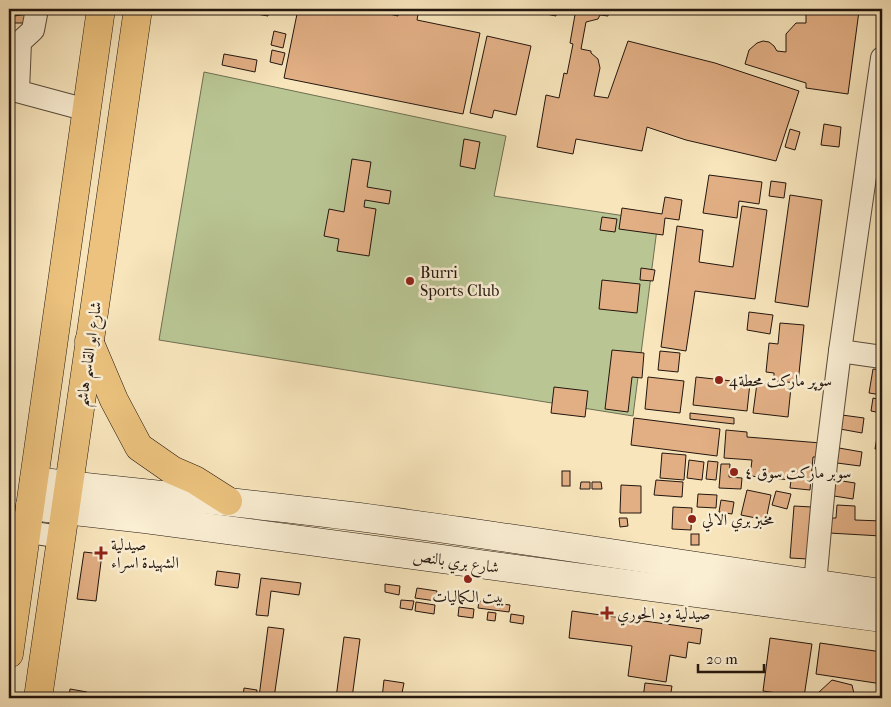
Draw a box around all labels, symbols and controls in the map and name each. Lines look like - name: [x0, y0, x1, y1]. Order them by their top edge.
- place label: Burri Sports Club: [420, 263, 499, 300]
- marker: Burri Sports Club: [404, 275, 416, 287]
- street label: شارع ابو القاسم هاشم: [72, 300, 112, 409]
- place label: سوپر مارکت محطة4: [729, 371, 832, 391]
- marker: سوپر مارکت محطة4: [713, 374, 725, 386]
- place label: سوبر ماركت سوق ٤: [744, 463, 851, 483]
- marker: سوبر ماركت سوق ٤: [728, 466, 740, 478]
- place label: مخبز بري الالي: [702, 510, 774, 532]
- marker: مخبز بري الالي: [686, 513, 698, 525]
- place label: صيدلية الشهيدة اسراء: [111, 535, 179, 573]
- street label: شارع بري بالنص: [411, 546, 500, 581]
- marker: صيدلية الشهيدة اسراء: [95, 547, 107, 559]
- marker: بيت الكماليات: [462, 573, 474, 585]
- place label: بيت الكماليات: [432, 587, 504, 606]
- place label: صيدلية ود الحوري: [617, 604, 711, 626]
- marker: صيدلية ود الحوري: [601, 607, 613, 619]
- scale bar: [698, 642, 765, 674]
- text: 20 m: [706, 650, 738, 668]

